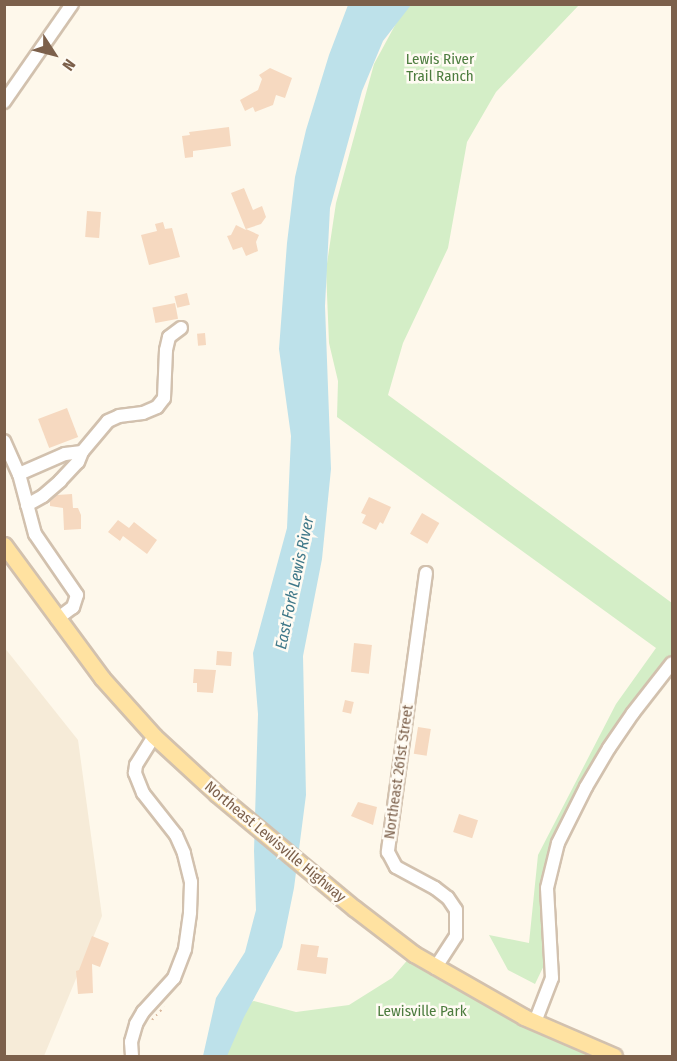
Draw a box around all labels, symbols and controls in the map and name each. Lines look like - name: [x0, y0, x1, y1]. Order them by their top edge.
- north arrow: [24, 24, 84, 84]
- park label: Lewis River Trail Ranch: [406, 50, 474, 85]
- text: N: [58, 55, 79, 74]
- water label: East Fork Lewis River: [272, 515, 318, 651]
- street label: Northeast 261st Street: [381, 704, 417, 840]
- street label: Northeast Lewisville Highway: [201, 778, 349, 906]
- park label: Lewisville Park: [377, 1003, 467, 1021]

